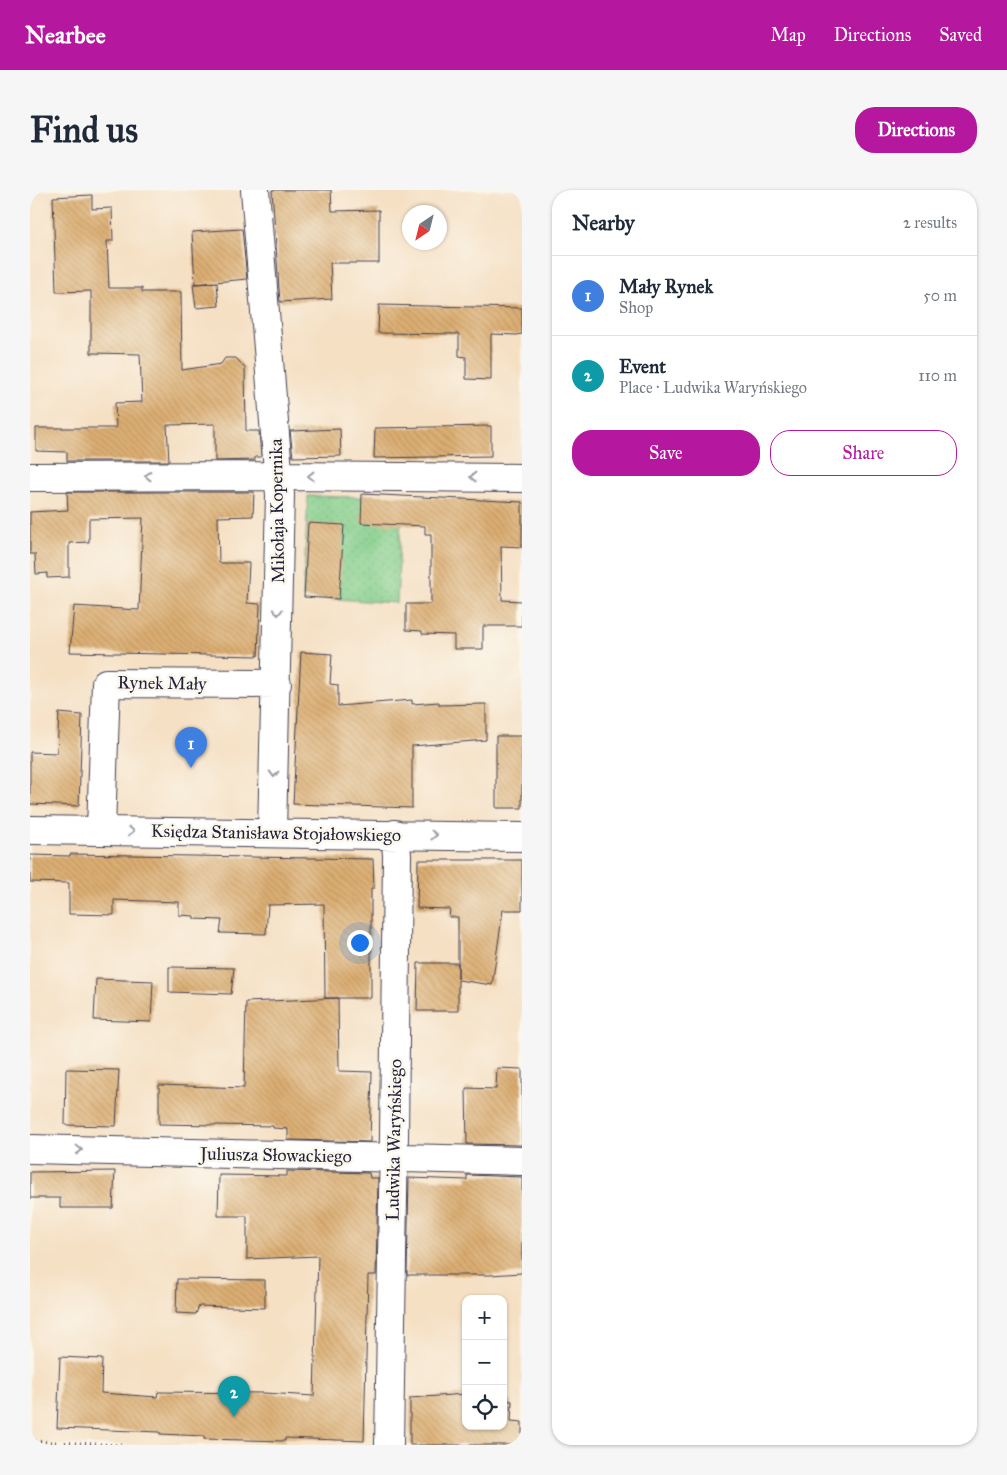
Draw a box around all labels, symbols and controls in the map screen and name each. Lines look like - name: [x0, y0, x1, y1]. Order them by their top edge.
- text: Nearbee: [25, 20, 106, 50]
- text: Map: [770, 24, 806, 46]
- text: Directions: [834, 24, 911, 46]
- text: Saved: [939, 24, 982, 46]
- button: Directions: [855, 107, 977, 153]
- text: Find us: [30, 109, 138, 152]
- north arrow: [402, 205, 447, 250]
- text: Nearby: [572, 210, 635, 236]
- text: 2 results: [903, 213, 957, 232]
- text: Mały Rynek: [619, 275, 713, 298]
- text: 1: [585, 286, 591, 305]
- text: 50 m: [923, 286, 957, 305]
- text: Shop: [619, 298, 653, 317]
- text: Event: [619, 355, 666, 378]
- text: 2: [584, 366, 592, 385]
- text: 110 m: [918, 366, 957, 385]
- text: Place · Ludwika Waryńskiego: [619, 378, 807, 397]
- button: Save: [572, 430, 760, 476]
- button: Share: [770, 430, 957, 476]
- street label: Mikołaja Kopernika: [265, 438, 289, 584]
- one-way arrow: [144, 471, 152, 481]
- one-way arrow: [307, 471, 314, 481]
- one-way arrow: [469, 472, 477, 483]
- one-way arrow: [273, 608, 283, 616]
- street label: Rynek Mały: [117, 671, 207, 695]
- pin: 1: [175, 727, 207, 768]
- one-way arrow: [269, 771, 279, 779]
- street label: Księdza Stanisława Stojałowskiego: [151, 820, 401, 847]
- one-way arrow: [128, 826, 135, 836]
- one-way arrow: [430, 830, 438, 840]
- your location: [347, 930, 373, 956]
- street label: Ludwika Waryńskiego: [382, 1059, 407, 1221]
- street label: Juliusza Słowackiego: [198, 1143, 352, 1168]
- one-way arrow: [75, 1145, 83, 1156]
- map controls: [462, 1295, 507, 1430]
- button: +: [462, 1295, 507, 1340]
- button: −: [462, 1340, 507, 1385]
- pin: 2: [218, 1376, 250, 1417]
- button: locate: [462, 1385, 507, 1430]

